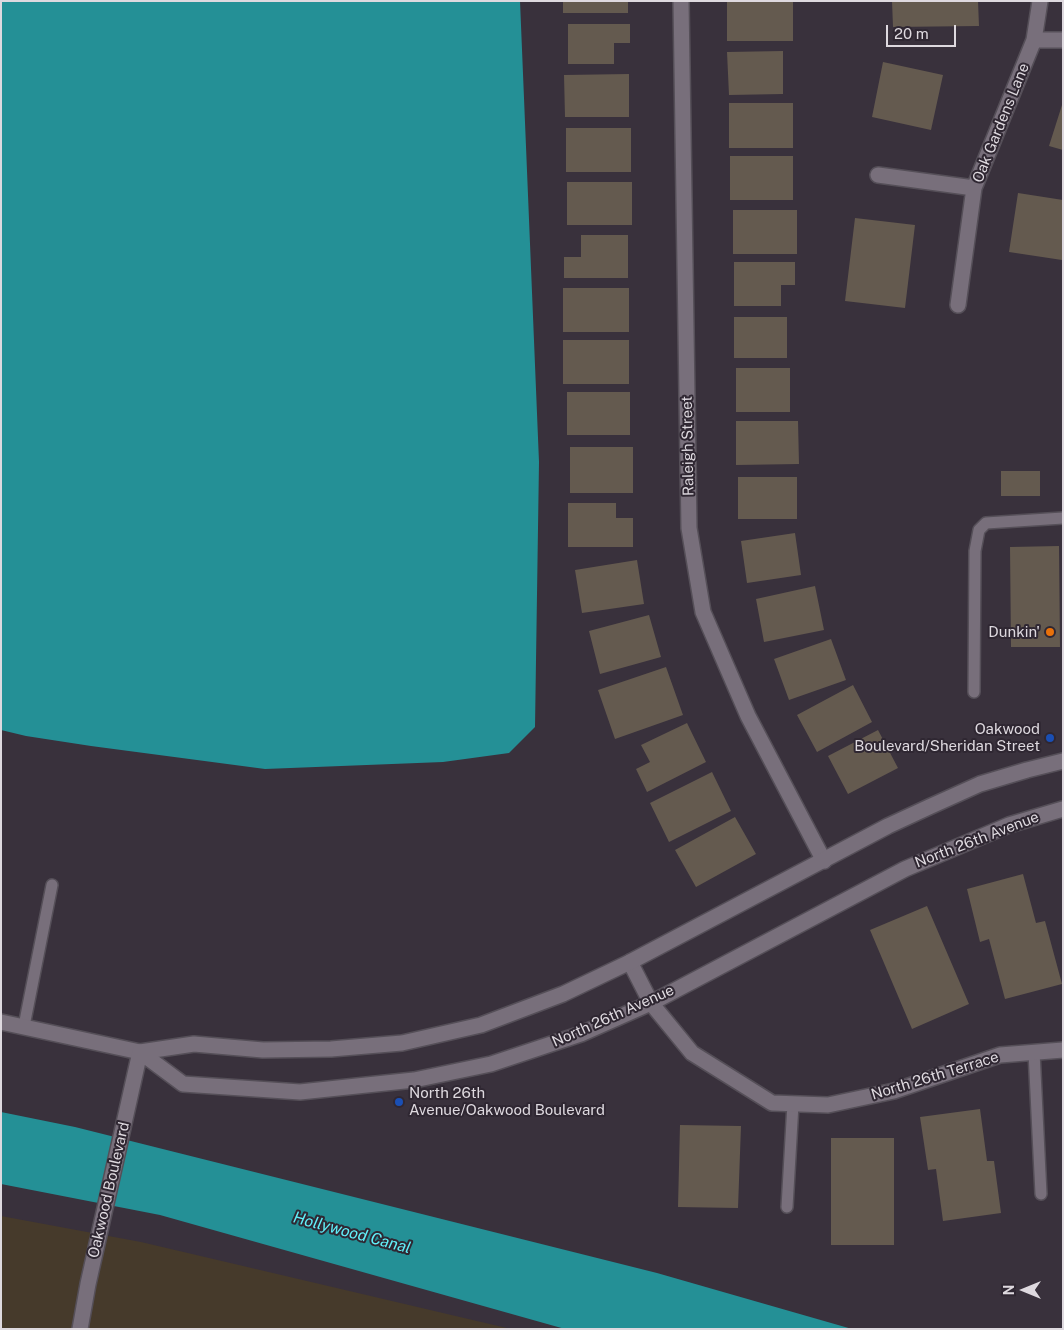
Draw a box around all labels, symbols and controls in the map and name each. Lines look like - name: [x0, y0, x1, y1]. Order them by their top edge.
- scale bar: [889, 15, 959, 47]
- text: 20 m: [894, 25, 929, 42]
- street label: Oak Gardens Lane: [969, 61, 1033, 185]
- street label: Raleigh Street: [678, 396, 698, 496]
- place label: Dunkin': [988, 623, 1040, 641]
- marker: Dunkin': [1044, 626, 1056, 638]
- place label: Oakwood Boulevard/Sheridan Street: [854, 720, 1040, 755]
- marker: Oakwood Boulevard/Sheridan Street: [1044, 732, 1056, 744]
- street label: North 26th Avenue: [912, 808, 1042, 872]
- street label: North 26th Avenue: [549, 981, 677, 1051]
- street label: North 26th Terrace: [869, 1048, 1001, 1104]
- place label: North 26th Avenue/Oakwood Boulevard: [409, 1084, 605, 1119]
- marker: North 26th Avenue/Oakwood Boulevard: [393, 1096, 405, 1108]
- street label: Oakwood Boulevard: [85, 1120, 133, 1260]
- water label: Hollywood Canal: [291, 1208, 413, 1258]
- north arrow: [999, 1265, 1049, 1315]
- text: N: [1001, 1285, 1017, 1295]

